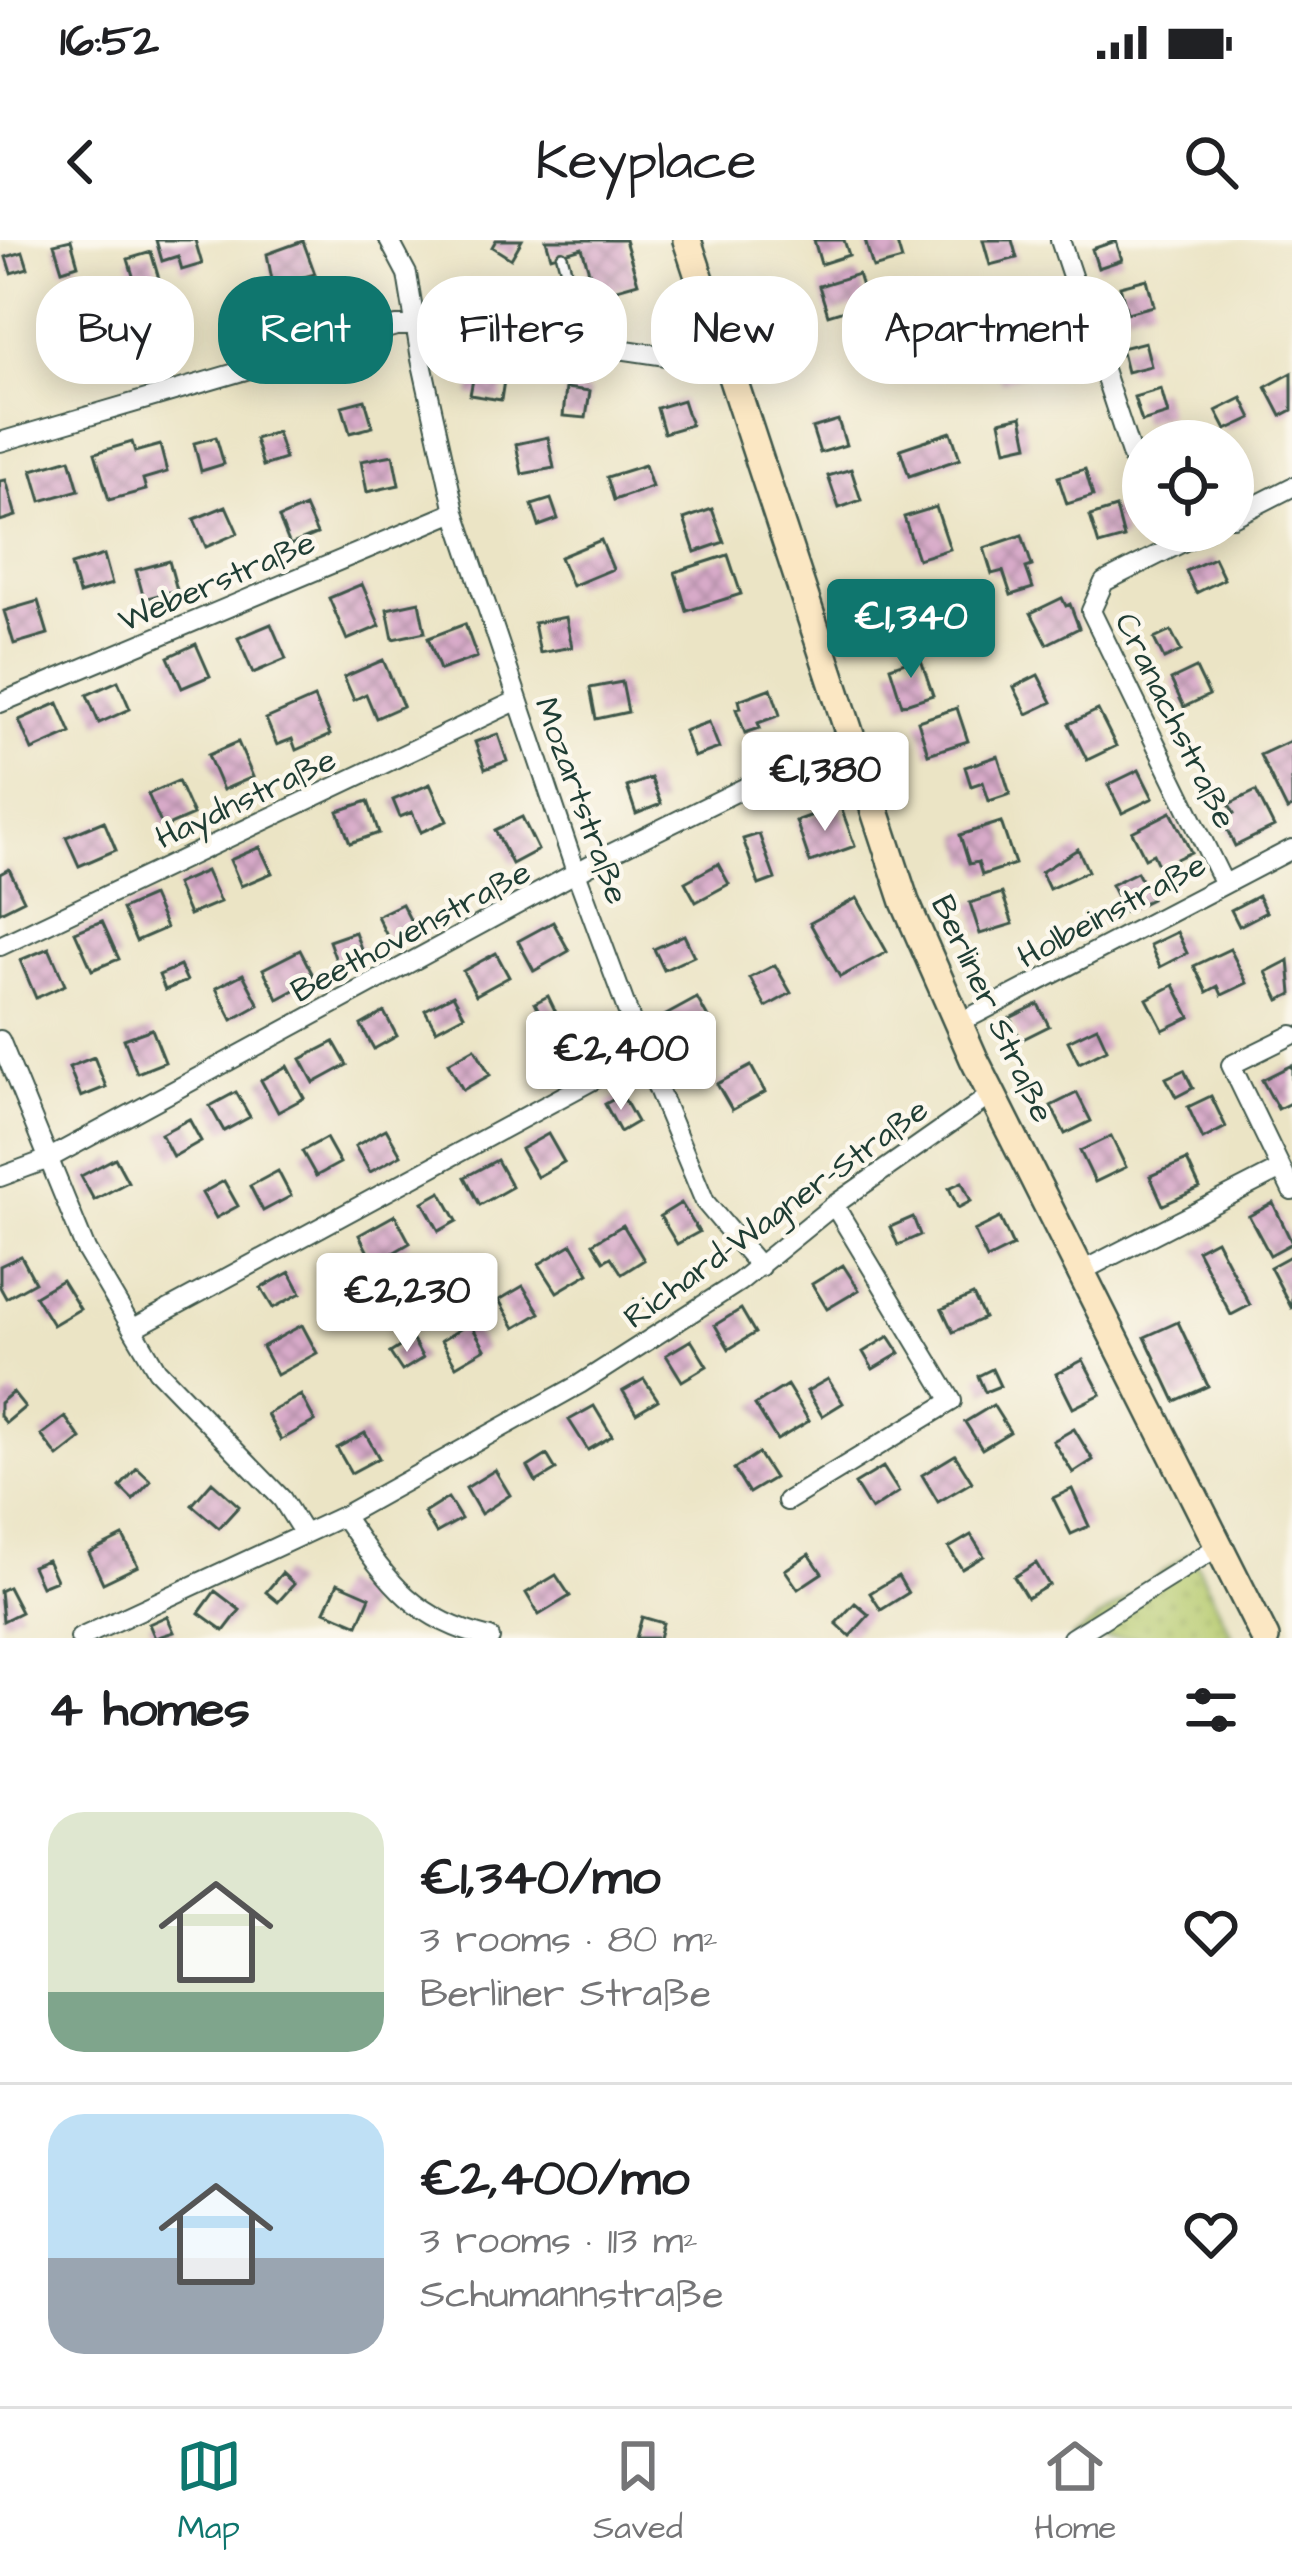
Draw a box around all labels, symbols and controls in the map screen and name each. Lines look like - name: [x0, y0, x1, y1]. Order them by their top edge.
- text: 16:52: [60, 11, 159, 73]
- text: Keyplace: [536, 125, 756, 200]
- icon: back: [48, 129, 114, 195]
- icon: search: [1178, 129, 1244, 195]
- chip: Buy: [36, 276, 194, 384]
- chip: Rent: [218, 276, 393, 384]
- chip: Filters: [417, 276, 627, 384]
- chip: New: [651, 276, 818, 384]
- chip: Apartment: [842, 276, 1131, 384]
- map controls: [1122, 420, 1254, 552]
- button: locate: [1122, 420, 1254, 552]
- street label: Weberstraße: [111, 520, 322, 644]
- pin: €1,340: [813, 579, 1009, 681]
- text: €1,340: [854, 591, 968, 645]
- street label: Cranachstraße: [1103, 605, 1247, 837]
- street label: Mozartstraße: [522, 691, 640, 910]
- pin: €1,380: [727, 732, 923, 834]
- street label: Haydnstraße: [148, 737, 344, 862]
- text: €1,380: [769, 744, 881, 798]
- street label: Holbeinstraße: [1009, 842, 1214, 980]
- street label: Beethovenstraße: [283, 849, 539, 1014]
- street label: Berliner Straße: [919, 887, 1065, 1130]
- pin: €2,400: [523, 1011, 719, 1113]
- text: €2,400: [553, 1023, 689, 1077]
- street label: Richard-Wagner-Straße: [614, 1087, 939, 1342]
- pin: €2,230: [309, 1253, 505, 1355]
- text: €2,230: [343, 1265, 471, 1319]
- text: 4 homes: [48, 1675, 250, 1746]
- icon: filters: [1178, 1677, 1244, 1743]
- text: €1,340/mo: [420, 1843, 661, 1914]
- icon: home: [144, 1860, 288, 2004]
- icon: heart: [1178, 1899, 1244, 1965]
- text: 3 rooms · 80 m²: [420, 1914, 718, 1968]
- text: Berliner Straße: [420, 1968, 711, 2022]
- text: €2,400/mo: [420, 2144, 689, 2215]
- icon: home: [144, 2162, 288, 2306]
- icon: heart: [1178, 2201, 1244, 2267]
- text: 3 rooms · 113 m²: [420, 2215, 698, 2269]
- text: Schumannstraße: [420, 2269, 724, 2323]
- tab: Map: [176, 2433, 242, 2551]
- tab: Saved: [593, 2433, 683, 2551]
- tab: Home: [1034, 2433, 1116, 2551]

